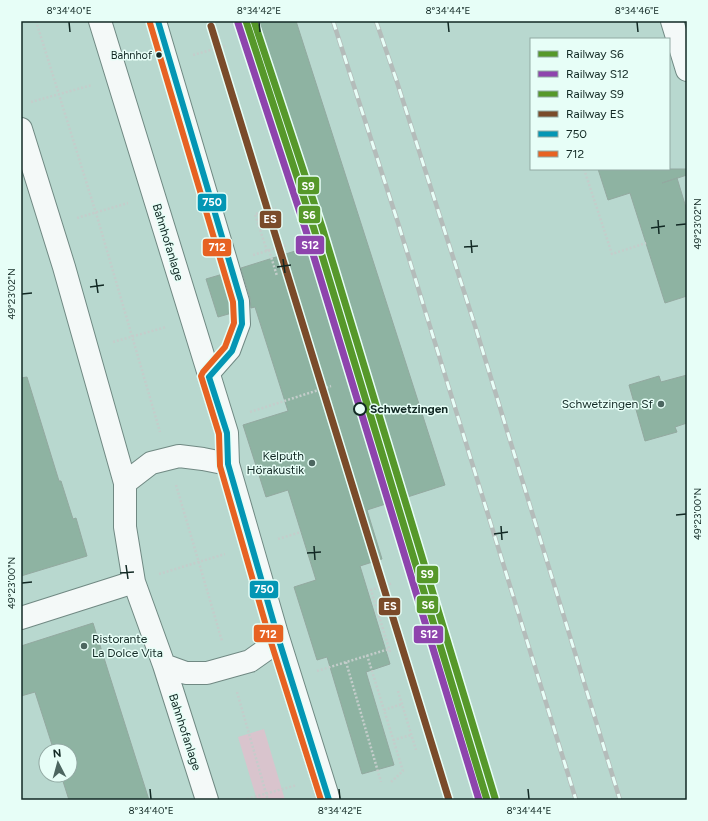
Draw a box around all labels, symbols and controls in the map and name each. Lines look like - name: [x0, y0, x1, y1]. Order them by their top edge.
- text: 8°34'40"E: [46, 4, 92, 17]
- text: 8°34'42"E: [237, 4, 281, 17]
- text: 8°34'44"E: [425, 4, 471, 17]
- text: 8°34'46"E: [615, 4, 659, 17]
- legend: [530, 38, 670, 170]
- text: Railway S6: [566, 47, 624, 61]
- place label: Bahnhof: [111, 49, 153, 62]
- marker: Bahnhof: [154, 50, 164, 60]
- text: Railway S12: [566, 67, 629, 81]
- text: Railway S9: [566, 87, 624, 101]
- text: Railway ES: [566, 107, 624, 121]
- text: 750: [566, 127, 587, 141]
- text: 712: [566, 147, 584, 161]
- line badge: S9: [297, 176, 320, 195]
- text: S9: [301, 180, 315, 193]
- line badge: 750: [197, 193, 227, 212]
- text: 750: [202, 196, 222, 209]
- text: 49°23'02"N: [691, 198, 704, 250]
- street label: Bahnhofanlage: [150, 202, 187, 283]
- line badge: S6: [298, 205, 321, 224]
- text: S6: [302, 209, 316, 222]
- line badge: ES: [259, 210, 282, 229]
- text: ES: [263, 213, 277, 226]
- line badge: S12: [295, 235, 325, 255]
- line badge: 712: [202, 238, 232, 257]
- text: S12: [301, 239, 319, 252]
- text: 712: [208, 241, 226, 254]
- text: 49°23'02"N: [5, 268, 18, 320]
- place label: Schwetzingen Sf: [562, 397, 654, 411]
- marker: Schwetzingen Sf: [656, 399, 666, 409]
- marker: Schwetzingen: [353, 402, 367, 416]
- place label: Schwetzingen: [370, 402, 448, 416]
- place label: Kelputh Hörakustik: [247, 449, 304, 477]
- marker: Kelputh Hörakustik: [307, 458, 317, 468]
- text: 49°23'00"N: [691, 488, 704, 540]
- text: 49°23'00"N: [5, 557, 18, 609]
- line badge: S9: [416, 565, 439, 584]
- text: S9: [420, 568, 434, 581]
- line badge: 750: [249, 580, 279, 599]
- text: 750: [254, 583, 274, 596]
- line badge: S6: [416, 595, 439, 614]
- line badge: ES: [378, 597, 401, 616]
- text: S6: [421, 599, 435, 612]
- text: ES: [383, 600, 397, 613]
- line badge: 712: [253, 624, 284, 643]
- line badge: S12: [413, 625, 444, 644]
- text: 712: [259, 628, 277, 641]
- text: S12: [420, 628, 438, 641]
- place label: Ristorante La Dolce Vita: [92, 632, 163, 660]
- marker: Ristorante La Dolce Vita: [79, 641, 89, 651]
- street label: Bahnhofanlage: [166, 692, 204, 773]
- north arrow: [38, 743, 78, 783]
- text: N: [52, 747, 62, 760]
- text: 8°34'40"E: [128, 804, 174, 817]
- text: 8°34'42"E: [318, 804, 362, 817]
- text: 8°34'44"E: [506, 804, 552, 817]

